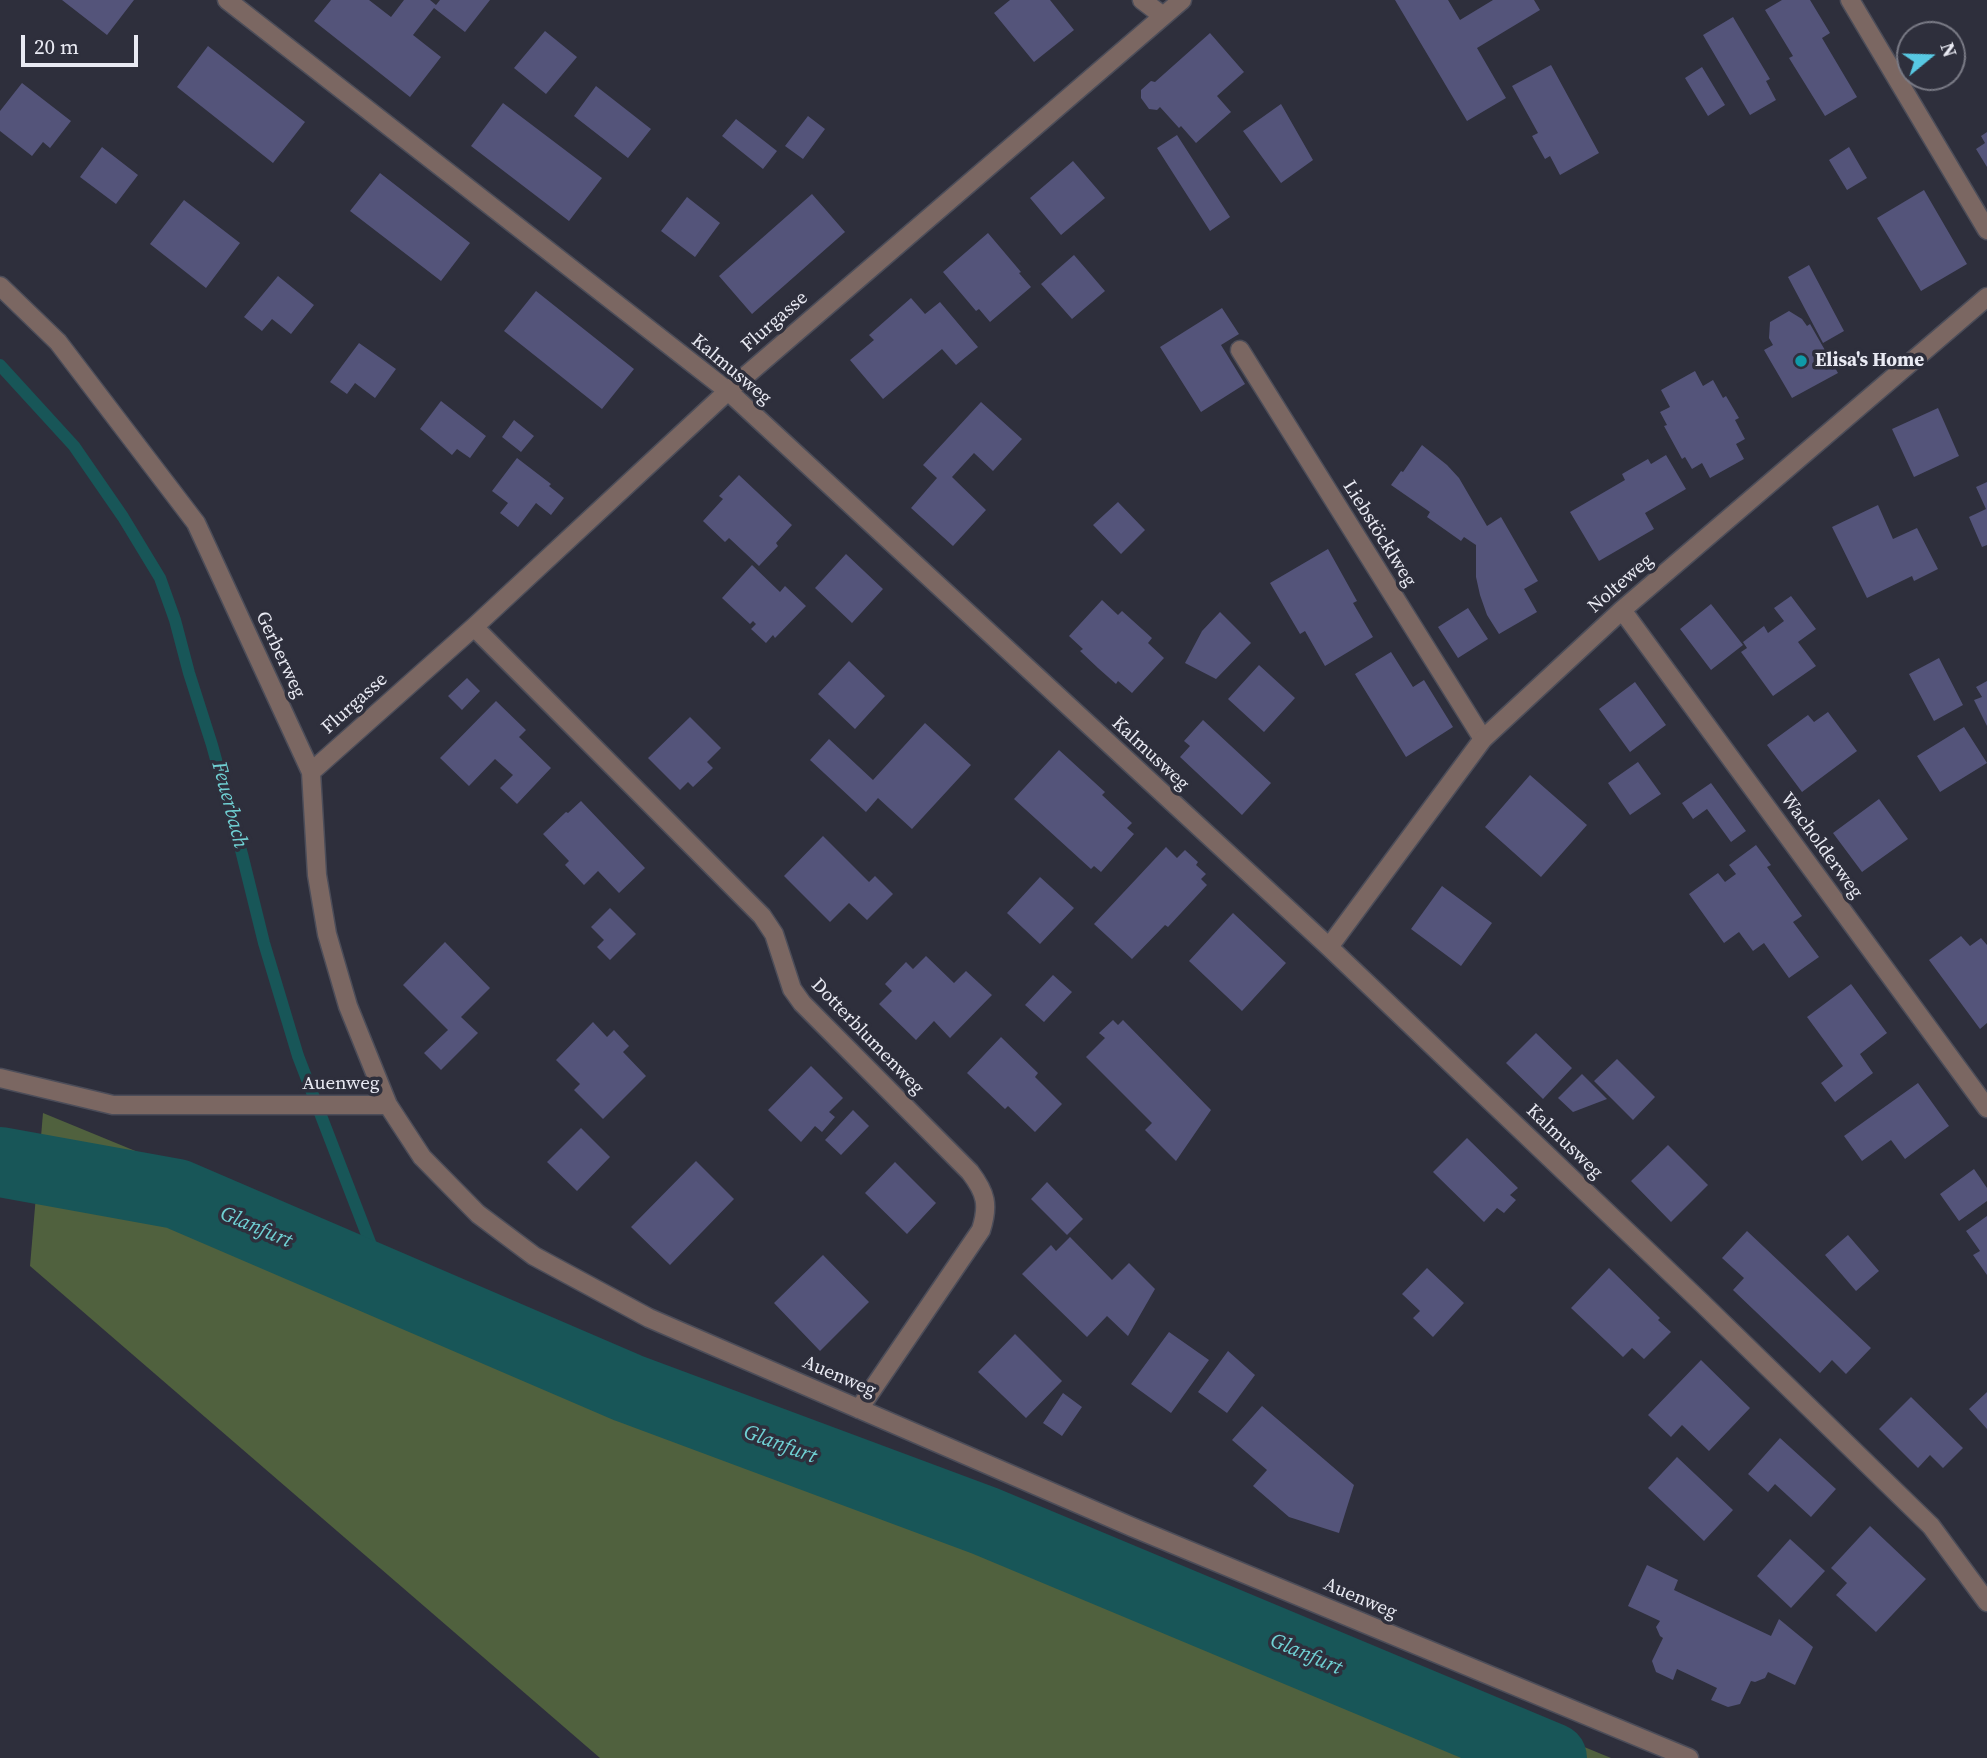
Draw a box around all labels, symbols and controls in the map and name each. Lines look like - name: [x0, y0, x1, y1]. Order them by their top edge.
- scale bar: [24, 21, 142, 65]
- north arrow: [1896, 21, 1966, 91]
- text: 20 m: [34, 32, 79, 61]
- text: N: [1934, 39, 1964, 61]
- street label: Flurgasse: [737, 287, 813, 357]
- street label: Kalmusweg: [686, 330, 776, 410]
- place label: Elisa's Home: [1815, 350, 1924, 372]
- marker: Elisa's Home: [1793, 353, 1809, 369]
- street label: Liebstöcklweg: [1337, 477, 1421, 591]
- street label: Nolteweg: [1584, 549, 1658, 619]
- street label: Gerberweg: [250, 608, 310, 702]
- street label: Flurgasse: [317, 669, 393, 739]
- street label: Kalmusweg: [1106, 712, 1194, 796]
- water label: Feuerbach: [205, 759, 253, 851]
- street label: Wacholderweg: [1775, 789, 1867, 903]
- street label: Dotterblumenweg: [806, 974, 928, 1100]
- street label: Auenweg: [302, 1073, 380, 1095]
- street label: Kalmusweg: [1521, 1100, 1607, 1184]
- water label: Glanfurt: [216, 1202, 296, 1254]
- street label: Auenweg: [799, 1351, 879, 1403]
- water label: Glanfurt: [740, 1420, 820, 1470]
- street label: Auenweg: [1320, 1573, 1400, 1625]
- water label: Glanfurt: [1266, 1629, 1346, 1681]

